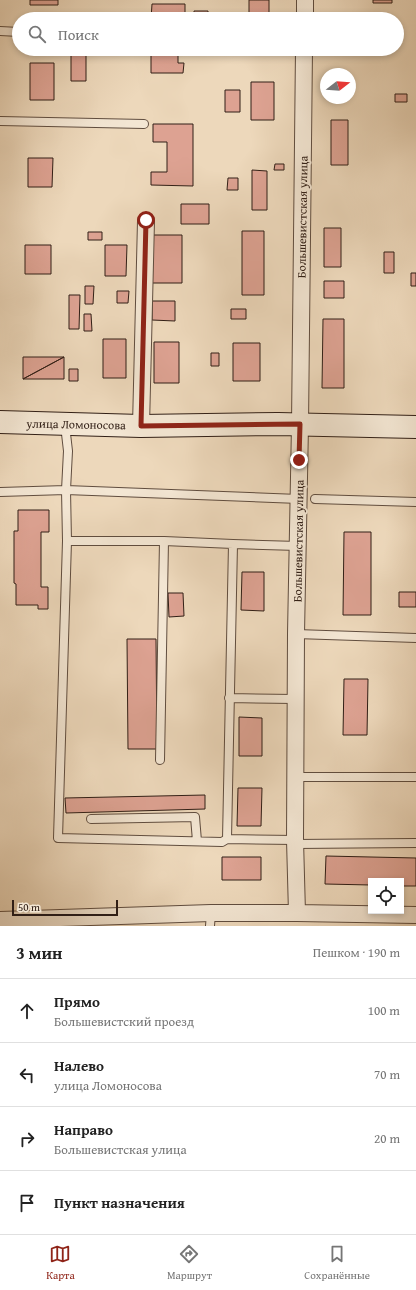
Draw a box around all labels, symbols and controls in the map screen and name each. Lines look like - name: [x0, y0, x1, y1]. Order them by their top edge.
- search box: [12, 12, 404, 56]
- icon: search: [26, 23, 48, 45]
- text: Поиск: [58, 24, 99, 45]
- north arrow: [320, 68, 356, 104]
- street label: Большевистская улица: [292, 155, 312, 278]
- route start: [137, 211, 155, 229]
- street label: улица Ломоносова: [25, 415, 126, 433]
- route end: [290, 451, 308, 469]
- street label: Большевистская улица: [288, 479, 308, 602]
- map controls: [368, 878, 404, 914]
- button: locate: [368, 878, 404, 914]
- scale bar: [12, 898, 118, 917]
- text: 50 m: [18, 899, 40, 915]
- text: 3 мин: [16, 940, 62, 965]
- text: Пешком · 190 m: [313, 943, 400, 962]
- text: Прямо: [54, 991, 100, 1012]
- icon: ahead: [16, 1000, 38, 1022]
- text: 100 m: [368, 1001, 400, 1020]
- text: Большевистский проезд: [54, 1012, 194, 1031]
- text: Налево: [54, 1055, 104, 1076]
- icon: left: [16, 1064, 38, 1086]
- text: 70 m: [374, 1065, 400, 1084]
- text: улица Ломоносова: [54, 1076, 162, 1095]
- text: Направо: [54, 1119, 113, 1140]
- icon: right: [16, 1128, 38, 1150]
- text: 20 m: [374, 1129, 400, 1148]
- text: Большевистская улица: [54, 1140, 187, 1159]
- icon: arrive: [16, 1192, 38, 1214]
- text: Пункт назначения: [54, 1192, 185, 1213]
- tab: Карта: [46, 1243, 75, 1283]
- tab: Маршрут: [167, 1243, 212, 1283]
- tab: Сохранённые: [304, 1243, 370, 1283]

